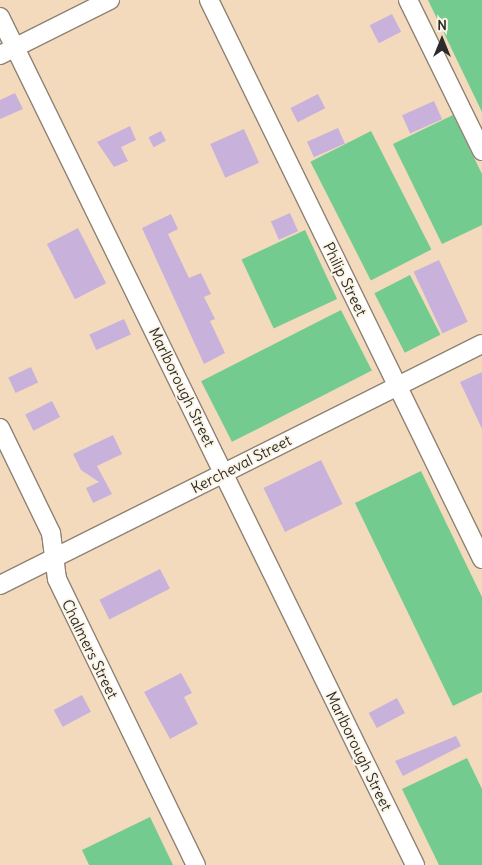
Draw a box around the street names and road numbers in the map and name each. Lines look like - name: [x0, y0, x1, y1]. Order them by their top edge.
- street label: Philip Street: [319, 239, 371, 319]
- street label: Marlborough Street: [145, 324, 219, 450]
- street label: Kercheval Street: [188, 431, 294, 497]
- street label: Chalmers Street: [58, 596, 122, 702]
- street label: Marlborough Street: [322, 688, 396, 814]

